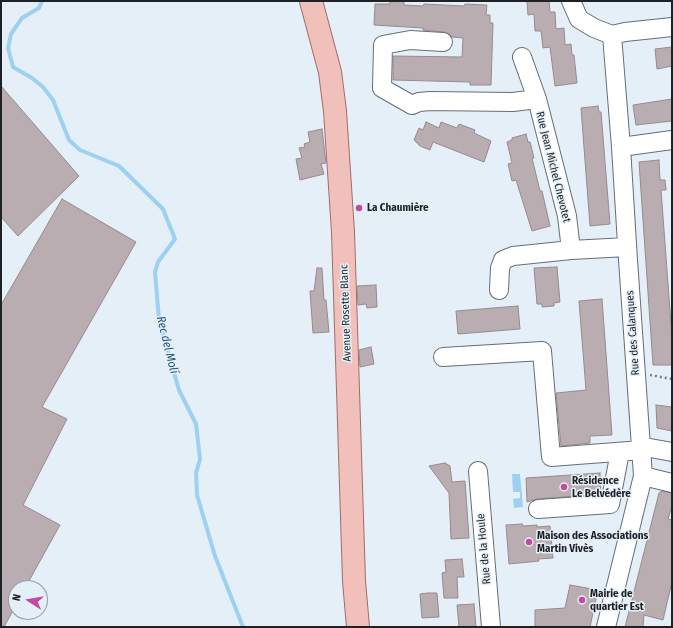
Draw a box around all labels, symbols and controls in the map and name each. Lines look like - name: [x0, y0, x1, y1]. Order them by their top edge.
- street label: Rue Jean Michel Chevotet: [533, 110, 573, 224]
- place label: La Chaumière: [367, 201, 429, 215]
- marker: La Chaumière: [354, 203, 364, 213]
- street label: Avenue Rosette Blanc: [338, 264, 354, 362]
- street label: Rue des Calanques: [623, 290, 643, 376]
- water label: Rec del Molí: [153, 315, 181, 375]
- place label: Résidence Le Belvédère: [572, 474, 631, 500]
- marker: Résidence Le Belvédère: [559, 482, 569, 492]
- street label: Rue de la Houle: [474, 513, 494, 585]
- place label: Maison des Associations Martin Vivès: [537, 529, 648, 555]
- marker: Maison des Associations Martin Vivès: [524, 537, 534, 547]
- north arrow: [8, 580, 48, 620]
- place label: Mairie de quartier Est: [590, 587, 644, 613]
- text: N: [10, 593, 24, 602]
- marker: Mairie de quartier Est: [577, 595, 587, 605]

